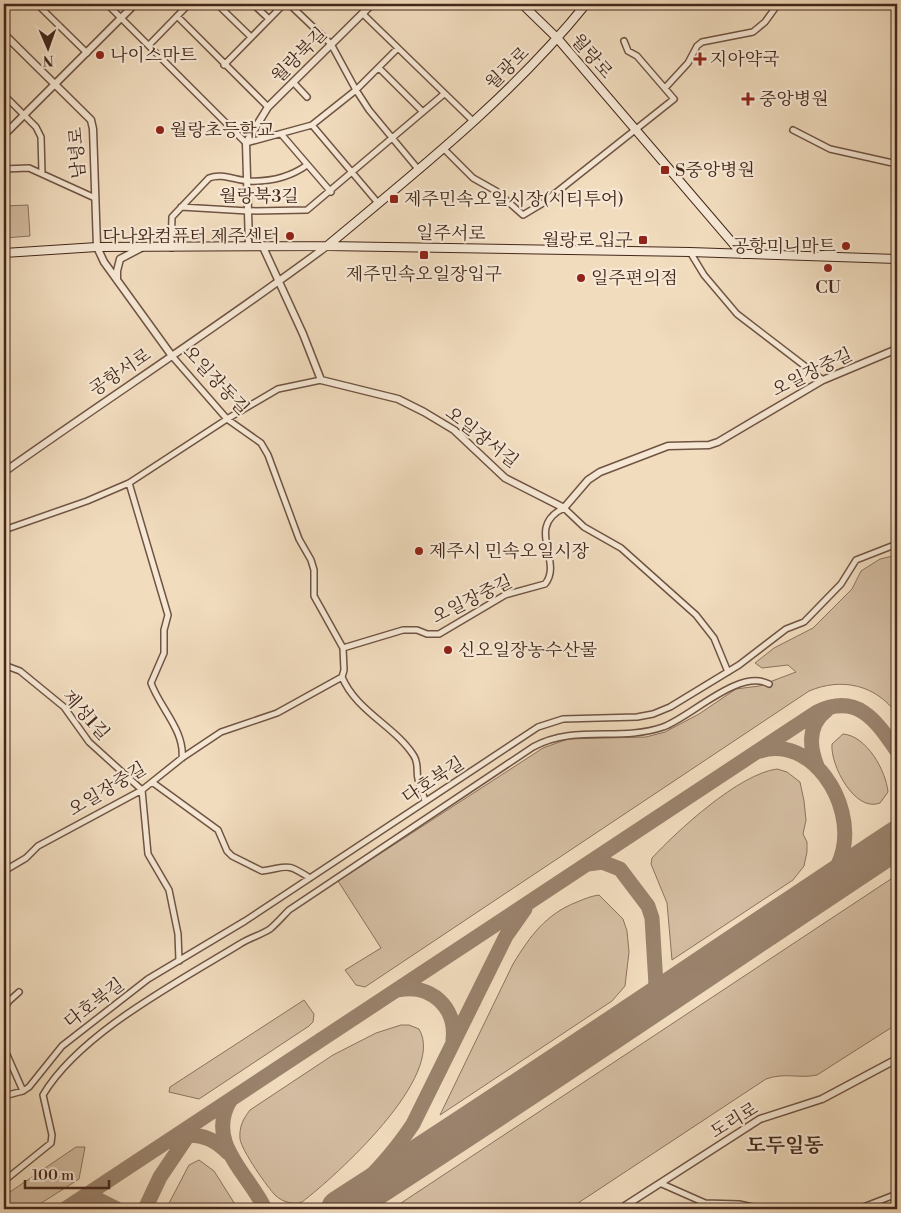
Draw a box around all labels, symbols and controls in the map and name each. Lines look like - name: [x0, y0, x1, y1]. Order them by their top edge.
- north arrow: [22, 22, 72, 72]
- street label: 월랑북길: [267, 23, 332, 88]
- street label: 월랑로: [566, 29, 617, 84]
- street label: 월광로: [481, 42, 534, 95]
- place label: 나이스마트: [110, 44, 198, 67]
- place label: 지아약국: [710, 48, 780, 71]
- marker: 나이스마트: [94, 49, 106, 61]
- text: N: [43, 51, 54, 69]
- marker: 지아약국: [694, 53, 706, 65]
- place label: 중앙병원: [759, 88, 829, 111]
- marker: 중앙병원: [741, 92, 755, 106]
- place label: 월랑초등학교: [170, 119, 275, 142]
- marker: 월랑초등학교: [154, 124, 166, 136]
- street label: 남녕로: [64, 126, 91, 180]
- place label: S중앙병원: [675, 159, 755, 182]
- marker: S중앙병원: [659, 164, 671, 176]
- street label: 월랑북3길: [219, 185, 299, 208]
- place label: 제주민속오일시장(시티투어): [404, 188, 624, 211]
- marker: 제주민속오일시장(시티투어): [388, 193, 400, 205]
- street label: 일주서로: [416, 221, 486, 246]
- place label: 다나와컴퓨터 제주센터: [102, 225, 280, 248]
- place label: 월랑로 입구: [542, 229, 633, 252]
- marker: 다나와컴퓨터 제주센터: [284, 230, 296, 242]
- marker: 월랑로 입구: [637, 234, 649, 246]
- place label: 공항미니마트: [732, 235, 837, 258]
- marker: 공항미니마트: [840, 240, 852, 252]
- marker: 제주민속오일장입구: [418, 249, 430, 261]
- marker: CU: [822, 262, 834, 274]
- place label: 제주민속오일장입구: [346, 263, 502, 286]
- place label: 일주편의점: [591, 267, 678, 290]
- marker: 일주편의점: [575, 272, 587, 284]
- place label: CU: [815, 276, 842, 299]
- street label: 오일장동길: [178, 341, 254, 420]
- street label: 공항서로: [85, 343, 156, 401]
- street label: 오일장중길: [768, 343, 856, 402]
- street label: 오일장서길: [440, 402, 523, 473]
- place label: 제주시 민속오일시장: [429, 540, 590, 563]
- marker: 제주시 민속오일시장: [413, 545, 425, 557]
- street label: 오일장중길: [428, 570, 516, 629]
- place label: 신오일장농수산물: [458, 639, 598, 662]
- marker: 신오일장농수산물: [442, 644, 454, 656]
- street label: 제성1길: [57, 685, 114, 745]
- street label: 다호북길: [398, 752, 469, 809]
- street label: 오일장중길: [64, 757, 150, 822]
- street label: 다호북길: [60, 973, 129, 1034]
- street label: 도리로: [706, 1097, 763, 1144]
- district label: 도두일동: [746, 1134, 824, 1159]
- scale bar: [25, 1158, 109, 1190]
- text: 100 m: [32, 1166, 74, 1185]

